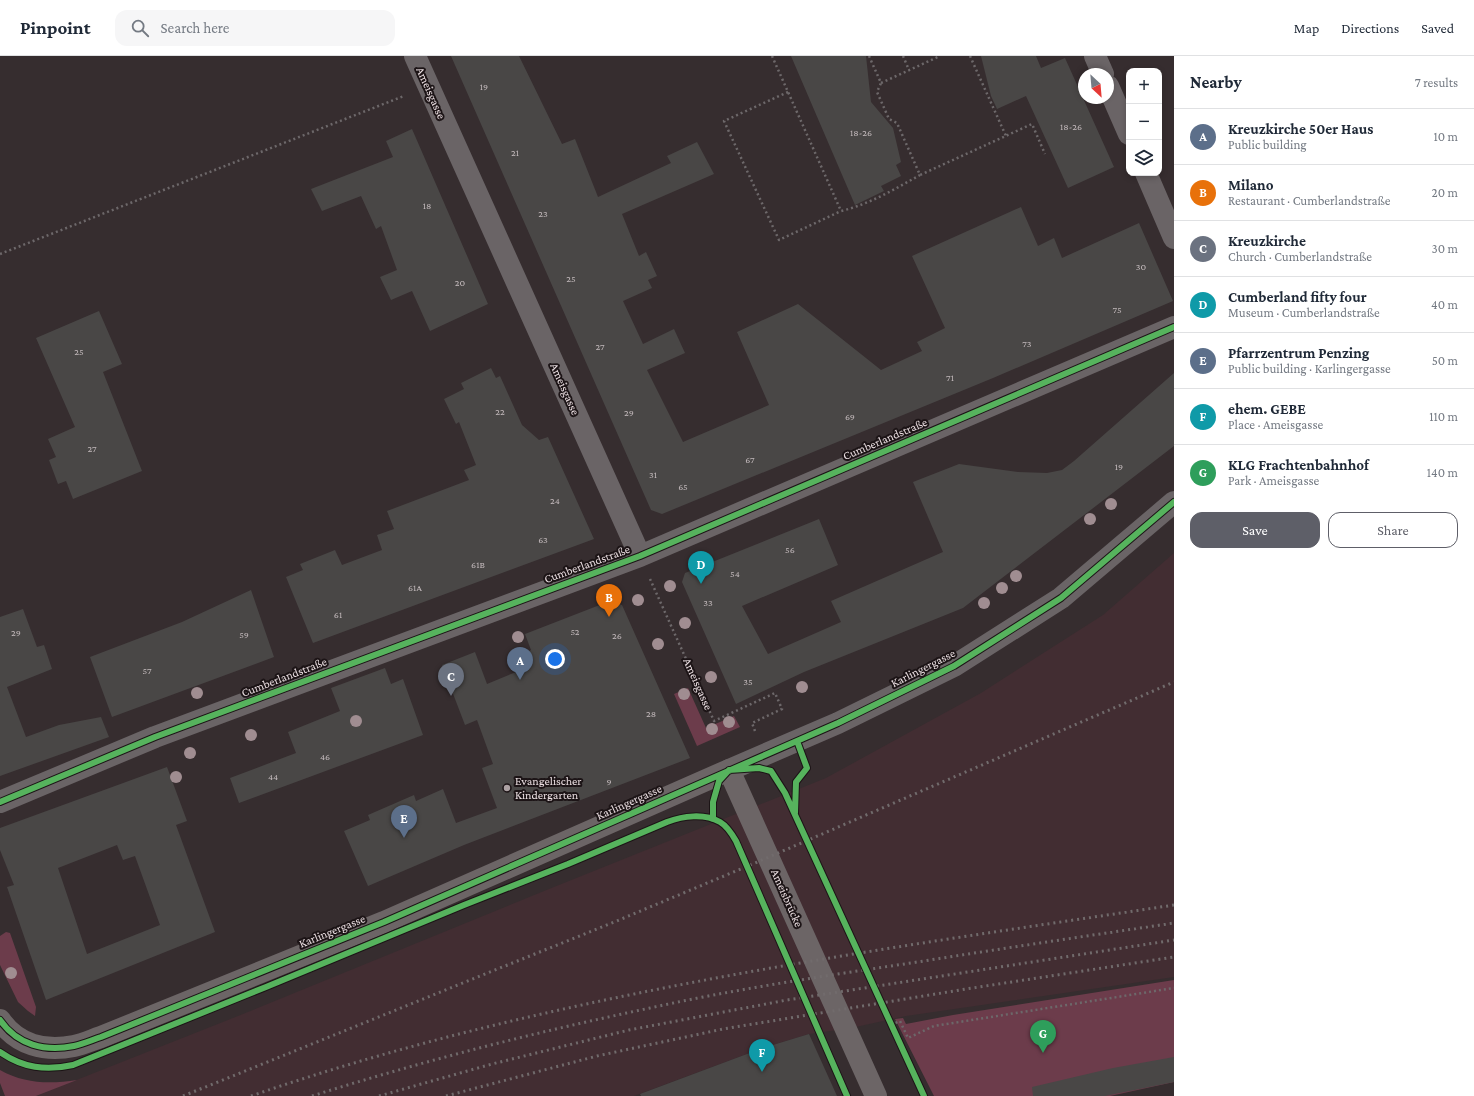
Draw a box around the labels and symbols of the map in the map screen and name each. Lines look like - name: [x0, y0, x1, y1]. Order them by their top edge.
- street label: Ameisgasse: [413, 65, 449, 121]
- north arrow: [1078, 68, 1114, 104]
- house number: 19: [480, 81, 488, 92]
- house number: 18-26: [1060, 121, 1082, 132]
- house number: 18-26: [850, 127, 872, 138]
- house number: 21: [511, 147, 519, 158]
- house number: 18: [423, 200, 431, 211]
- house number: 23: [538, 208, 548, 219]
- house number: 30: [1136, 261, 1147, 272]
- house number: 25: [566, 273, 576, 284]
- house number: 20: [455, 277, 466, 288]
- house number: 75: [1112, 304, 1122, 315]
- house number: 73: [1022, 338, 1032, 349]
- house number: 27: [595, 341, 605, 352]
- house number: 25: [74, 346, 84, 357]
- street label: Ameisgasse: [547, 361, 583, 417]
- house number: 71: [946, 372, 954, 383]
- house number: 22: [495, 406, 505, 417]
- house number: 29: [624, 407, 634, 418]
- house number: 69: [845, 411, 855, 422]
- street label: Cumberlandstraße: [841, 415, 929, 463]
- house number: 27: [87, 443, 97, 454]
- house number: 67: [745, 454, 755, 465]
- house number: 19: [1115, 461, 1123, 472]
- house number: 31: [649, 469, 657, 480]
- house number: 65: [678, 481, 688, 492]
- house number: 24: [550, 495, 560, 506]
- house number: 63: [538, 534, 548, 545]
- street label: Cumberlandstraße: [542, 542, 632, 586]
- house number: 56: [785, 544, 795, 555]
- pin: D: [688, 551, 714, 584]
- house number: 61B: [471, 559, 485, 570]
- house number: 54: [730, 568, 740, 579]
- house number: 61A: [408, 582, 422, 593]
- pin: B: [596, 584, 622, 617]
- house number: 33: [703, 597, 713, 608]
- house number: 61: [334, 609, 342, 620]
- house number: 52: [570, 626, 580, 637]
- house number: 29: [11, 627, 21, 638]
- house number: 59: [239, 629, 249, 640]
- house number: 26: [612, 630, 622, 641]
- street label: Karlingergasse: [888, 646, 958, 690]
- pin: A: [507, 647, 533, 680]
- your location: [545, 649, 565, 669]
- street label: Cumberlandstraße: [239, 654, 329, 700]
- street label: Ameisgasse: [680, 656, 716, 712]
- pin: C: [438, 663, 464, 696]
- house number: 57: [142, 665, 152, 676]
- house number: 35: [743, 676, 753, 687]
- house number: 28: [646, 708, 656, 719]
- house number: 46: [320, 751, 330, 762]
- house number: 44: [268, 771, 278, 782]
- place label: Evangelischer Kindergarten: [515, 774, 582, 802]
- house number: 9: [606, 776, 612, 787]
- street label: Karlingergasse: [594, 781, 664, 823]
- marker: Evangelischer Kindergarten: [502, 783, 512, 793]
- pin: E: [391, 805, 417, 838]
- street label: Ameisbrücke: [768, 867, 806, 929]
- street label: Karlingergasse: [297, 911, 367, 951]
- pin: G: [1030, 1020, 1056, 1053]
- pin: F: [749, 1039, 775, 1072]

